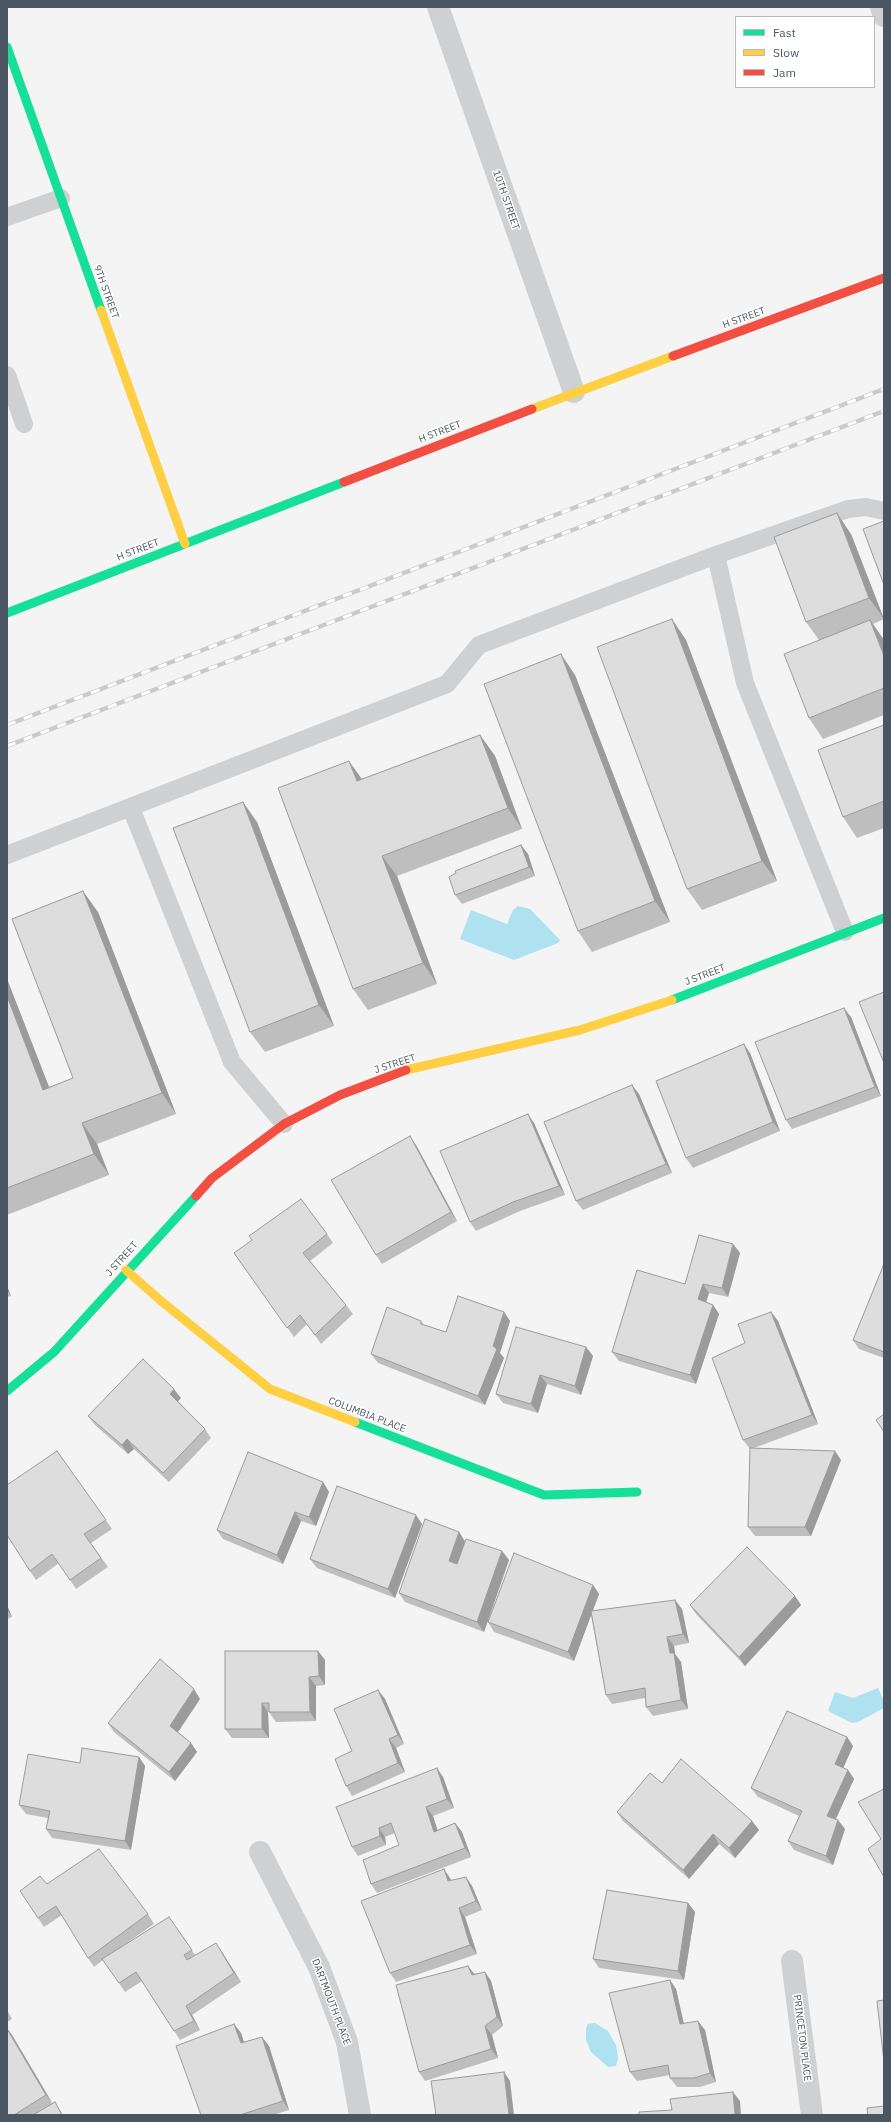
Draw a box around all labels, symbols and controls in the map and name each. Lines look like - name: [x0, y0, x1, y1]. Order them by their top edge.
- legend: [735, 16, 875, 88]
- text: Fast: [773, 25, 796, 40]
- text: Slow: [773, 45, 799, 60]
- text: Jam: [773, 65, 796, 80]
- street label: 10TH STREET: [490, 169, 522, 231]
- street label: 9TH STREET: [91, 263, 121, 321]
- street label: H STREET: [721, 305, 767, 331]
- street label: H STREET: [417, 418, 463, 446]
- street label: H STREET: [115, 536, 161, 564]
- street label: J STREET: [683, 962, 727, 988]
- street label: J STREET: [373, 1052, 417, 1076]
- street label: J STREET: [103, 1239, 141, 1279]
- street label: COLUMBIA PLACE: [327, 1395, 407, 1435]
- street label: DARTMOUTH PLACE: [309, 1957, 353, 2047]
- street label: PRINCETON PLACE: [791, 1994, 813, 2082]

